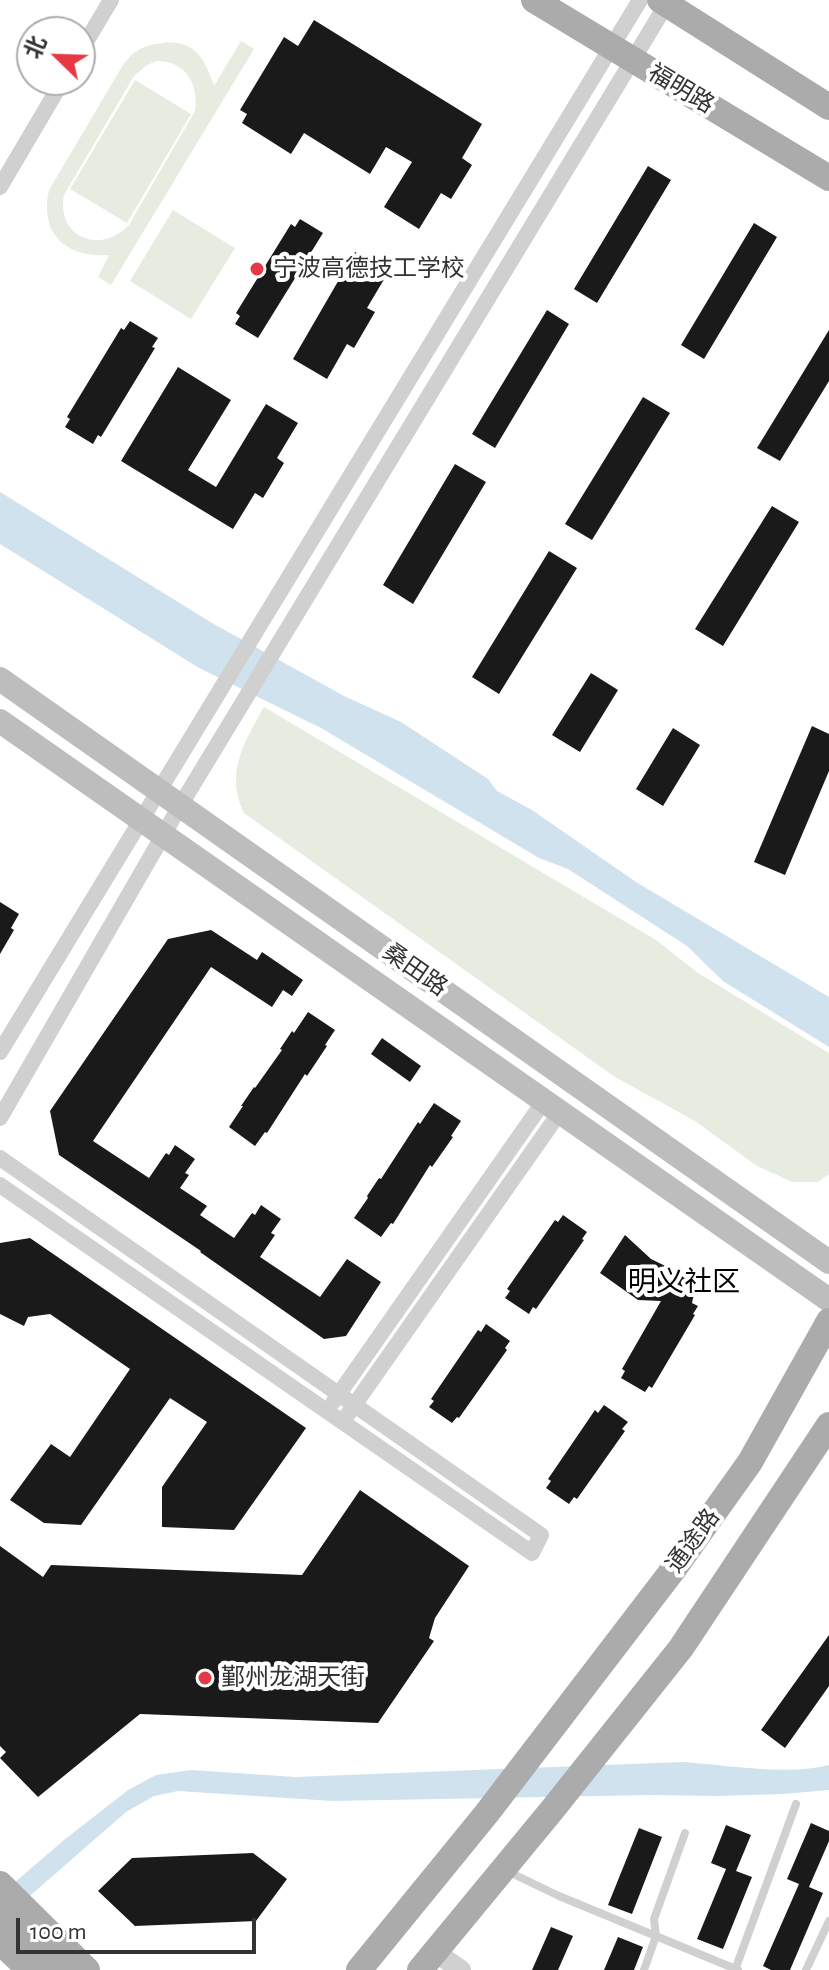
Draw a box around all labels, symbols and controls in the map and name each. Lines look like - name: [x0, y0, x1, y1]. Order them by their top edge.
- north arrow: [16, 16, 96, 96]
- text: 北: [21, 33, 50, 62]
- street label: 福明路: [643, 58, 719, 120]
- place label: 宁波高德技工学校: [273, 255, 465, 283]
- marker: 宁波高德技工学校: [248, 260, 266, 278]
- street label: 桑田路: [377, 938, 453, 1002]
- district label: 明义社区: [628, 1266, 740, 1300]
- street label: 通途路: [660, 1503, 726, 1579]
- place label: 鄞州龙湖天街: [221, 1664, 365, 1692]
- marker: 鄞州龙湖天街: [196, 1669, 214, 1687]
- scale bar: [20, 1902, 260, 1952]
- text: 100 m: [30, 1920, 87, 1944]

